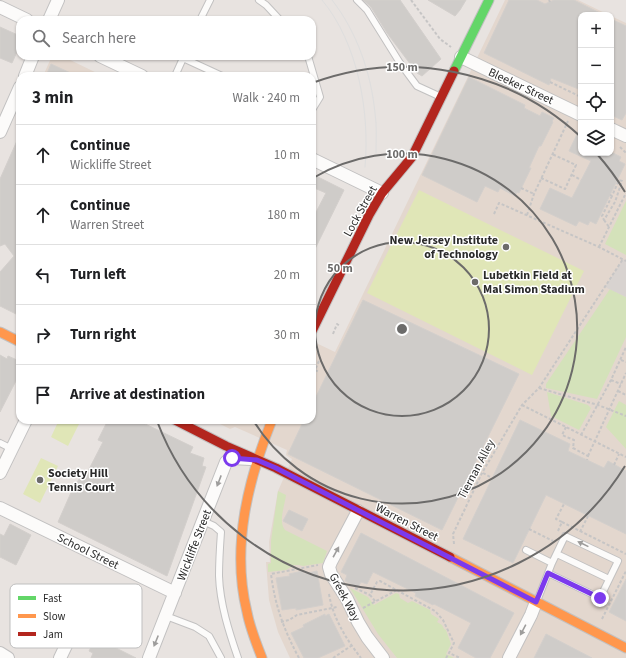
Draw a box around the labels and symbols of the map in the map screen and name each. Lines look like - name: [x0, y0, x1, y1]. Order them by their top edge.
- text: 150 m: [386, 59, 418, 76]
- street label: Bleeker Street: [485, 64, 556, 109]
- text: 100 m: [386, 146, 418, 163]
- street label: Lock Street: [339, 183, 381, 240]
- place label: New Jersey Institute of Technology: [390, 232, 499, 263]
- marker: New Jersey Institute of Technology: [501, 242, 511, 252]
- text: 50 m: [327, 260, 353, 277]
- place label: Lubetkin Field at Mal Simon Stadium: [483, 267, 585, 298]
- marker: Lubetkin Field at Mal Simon Stadium: [470, 277, 480, 287]
- centre of rings: [395, 322, 409, 336]
- street label: Tiernan Alley: [454, 436, 499, 502]
- route start: [223, 449, 241, 467]
- place label: Society Hill Tennis Court: [48, 465, 115, 496]
- marker: Society Hill Tennis Court: [35, 475, 45, 485]
- one-way arrow: [215, 476, 221, 488]
- street label: Warren Street: [372, 499, 441, 546]
- street label: Wickliffe Street: [173, 507, 216, 583]
- street label: School Street: [54, 529, 122, 574]
- one-way arrow: [577, 541, 588, 547]
- one-way arrow: [333, 546, 339, 558]
- street label: Greek Way: [325, 570, 365, 625]
- legend: [10, 584, 142, 648]
- route end: [591, 589, 609, 607]
- text: Fast: [43, 591, 62, 606]
- text: Slow: [43, 609, 66, 624]
- one-way arrow: [520, 625, 526, 636]
- text: Jam: [43, 627, 63, 642]
- one-way arrow: [152, 636, 158, 648]

